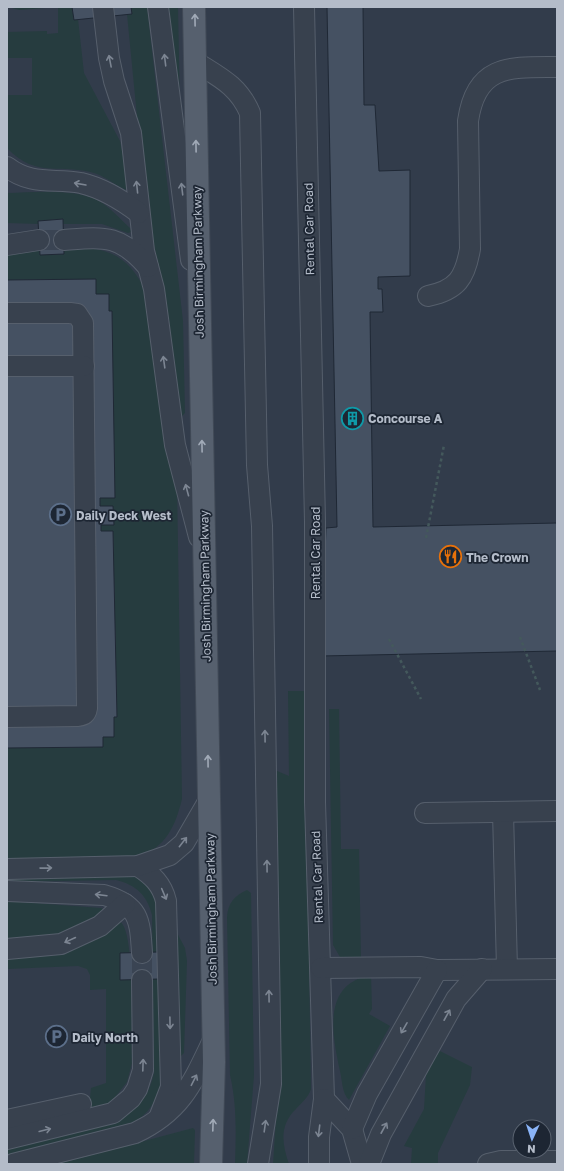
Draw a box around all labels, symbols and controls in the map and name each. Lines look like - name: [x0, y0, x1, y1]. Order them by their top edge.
- one-way arrow: [191, 14, 198, 27]
- one-way arrow: [105, 54, 113, 67]
- one-way arrow: [161, 54, 169, 67]
- one-way arrow: [192, 140, 200, 153]
- one-way arrow: [73, 180, 86, 188]
- one-way arrow: [133, 181, 140, 194]
- one-way arrow: [178, 183, 186, 196]
- street label: Rental Car Road: [301, 183, 317, 275]
- street label: Josh Birmingham Parkway: [189, 186, 207, 338]
- one-way arrow: [160, 356, 168, 369]
- building icon: Concourse A: [340, 405, 366, 431]
- place label: Concourse A: [368, 411, 443, 426]
- one-way arrow: [198, 440, 206, 453]
- one-way arrow: [183, 484, 190, 497]
- parking icon: Daily Deck West: [47, 502, 73, 528]
- street label: Rental Car Road: [308, 507, 323, 599]
- place label: Daily Deck West: [76, 508, 171, 523]
- street label: Josh Birmingham Parkway: [196, 510, 214, 662]
- restaurant icon: The Crown: [438, 544, 464, 570]
- place label: The Crown: [466, 550, 529, 565]
- one-way arrow: [261, 730, 269, 743]
- one-way arrow: [204, 755, 212, 768]
- street label: Rental Car Road: [308, 830, 326, 924]
- street label: Josh Birmingham Parkway: [202, 833, 220, 985]
- one-way arrow: [179, 836, 188, 847]
- one-way arrow: [263, 860, 271, 873]
- one-way arrow: [39, 864, 52, 872]
- one-way arrow: [160, 888, 168, 900]
- one-way arrow: [95, 891, 108, 899]
- one-way arrow: [64, 937, 76, 944]
- one-way arrow: [265, 990, 273, 1003]
- one-way arrow: [444, 1009, 451, 1021]
- one-way arrow: [166, 1016, 174, 1029]
- one-way arrow: [399, 1022, 407, 1034]
- parking icon: Daily North: [43, 1024, 69, 1050]
- place label: Daily North: [72, 1030, 138, 1045]
- one-way arrow: [139, 1059, 147, 1072]
- one-way arrow: [191, 1074, 198, 1086]
- one-way arrow: [209, 1119, 217, 1132]
- one-way arrow: [261, 1119, 269, 1132]
- north arrow: [512, 1119, 552, 1159]
- one-way arrow: [380, 1122, 388, 1134]
- one-way arrow: [316, 1124, 323, 1137]
- one-way arrow: [38, 1126, 51, 1133]
- text: N: [527, 1143, 536, 1156]

